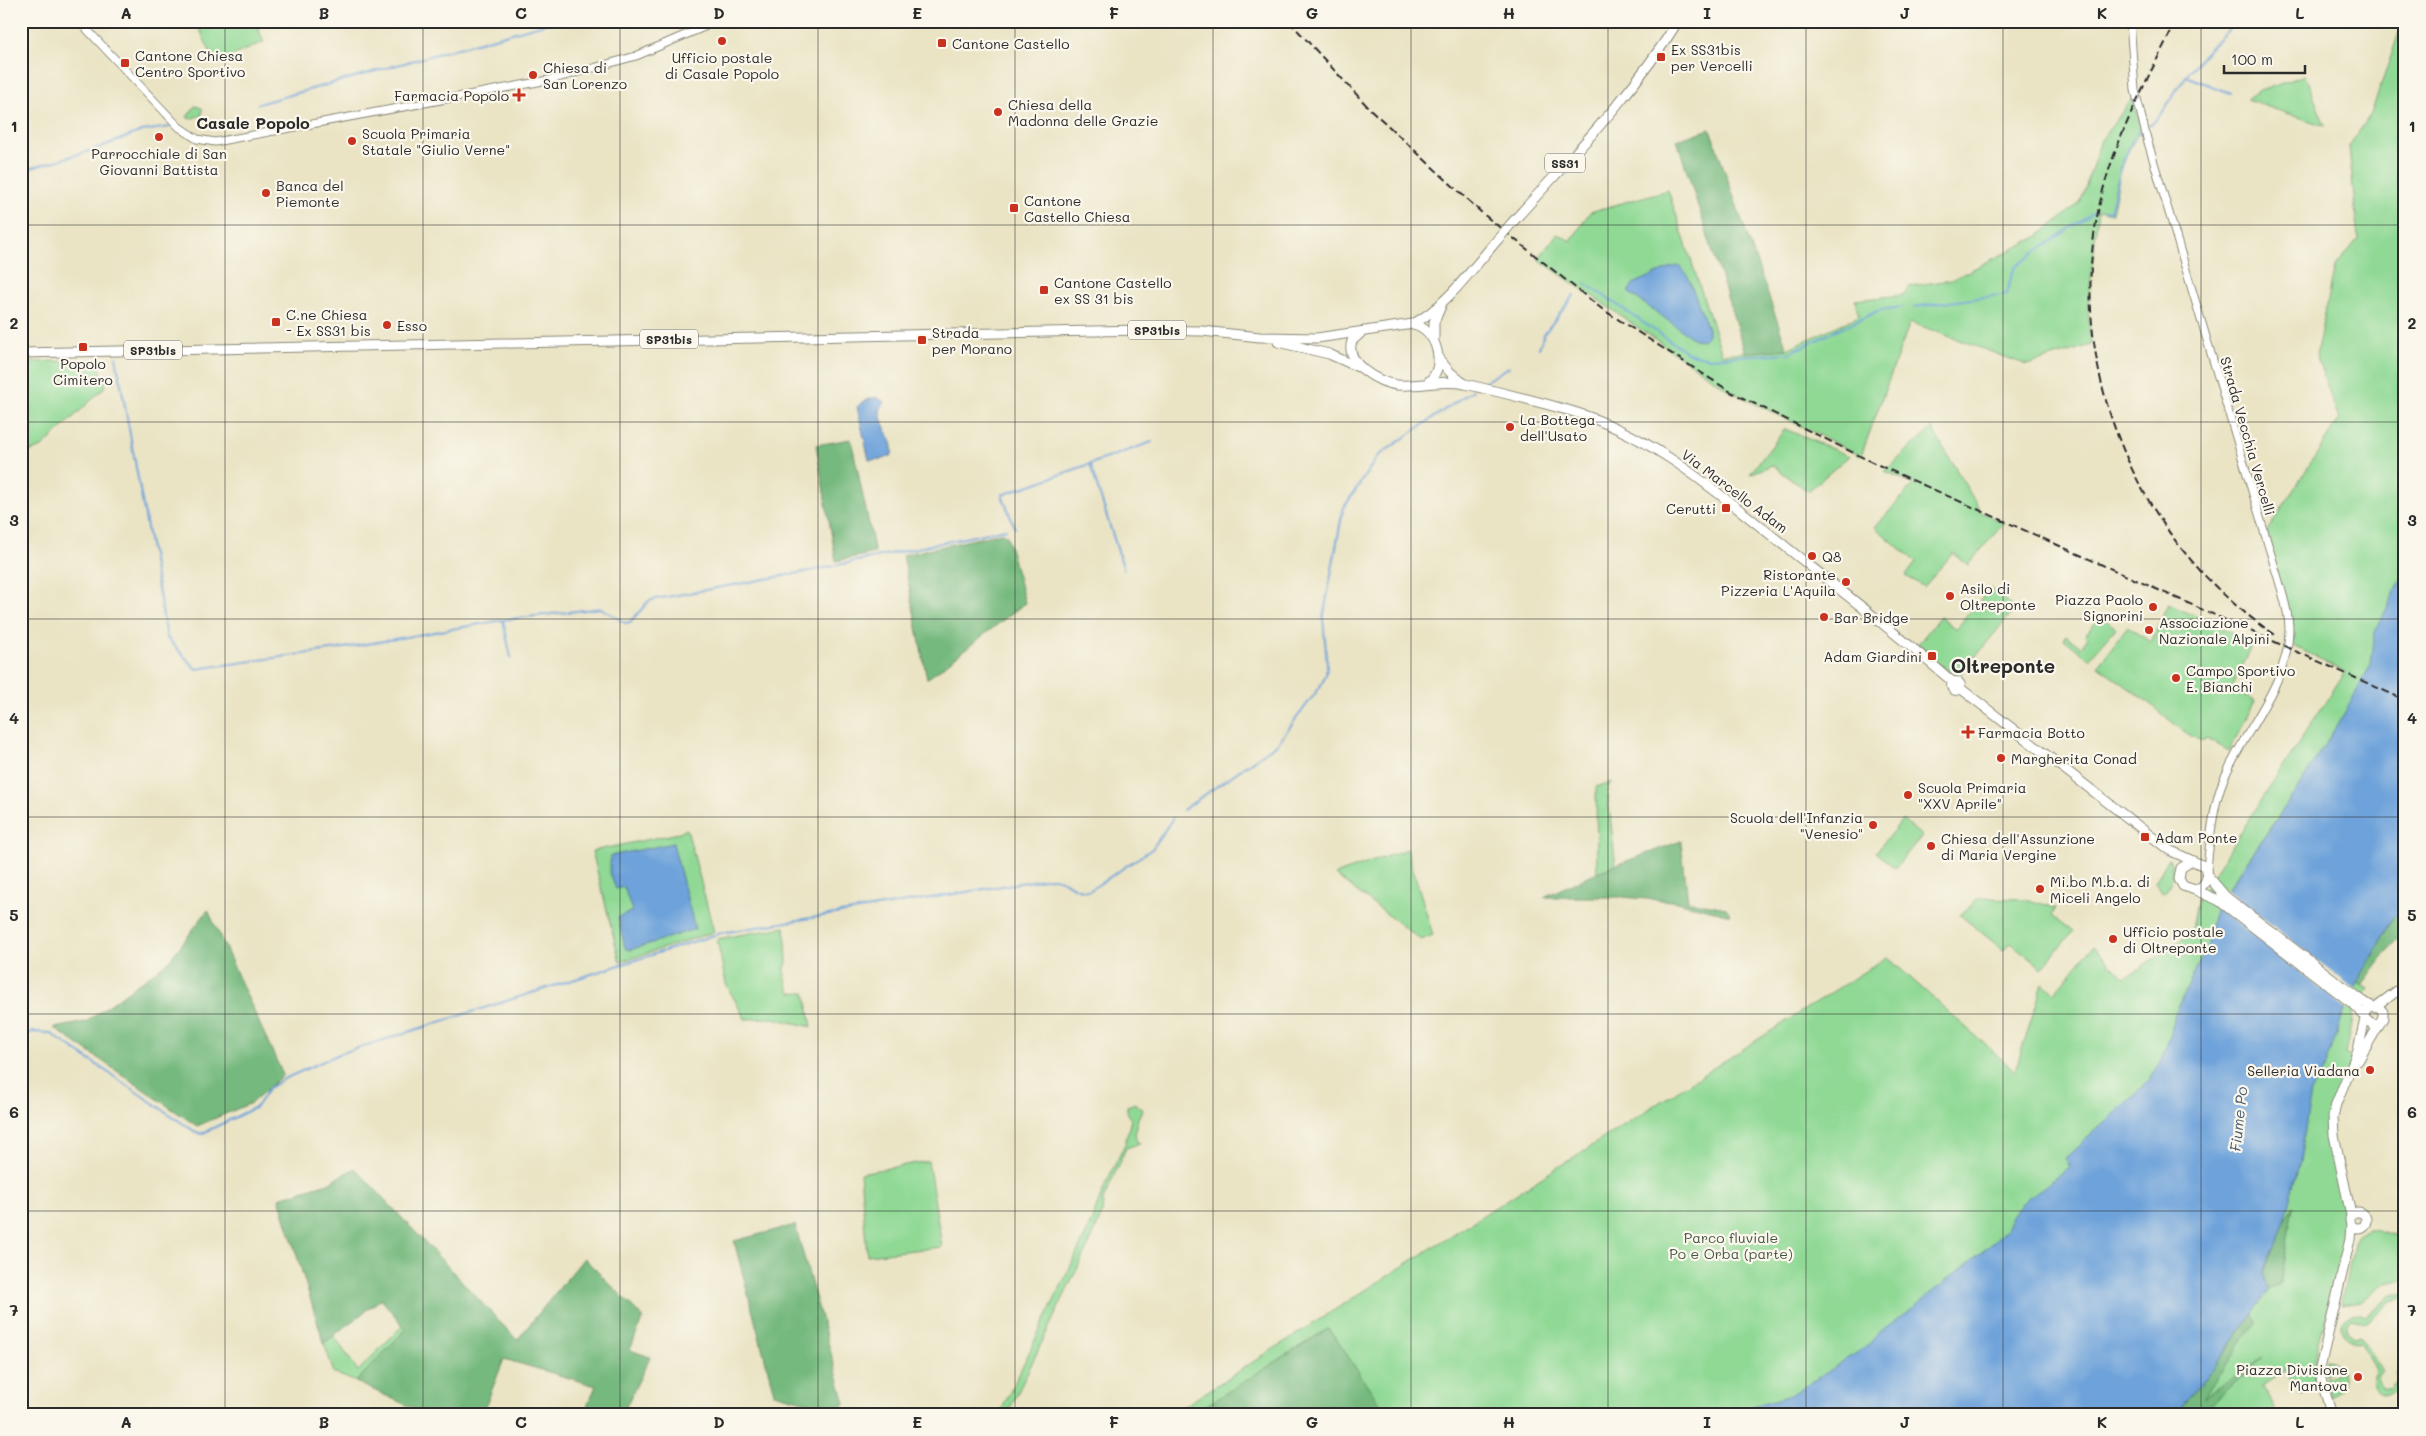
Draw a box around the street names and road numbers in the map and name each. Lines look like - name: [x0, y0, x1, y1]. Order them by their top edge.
- road number: SS31: [1545, 154, 1585, 172]
- road number: SP31bis: [1128, 320, 1186, 340]
- road number: SP31bis: [640, 329, 698, 348]
- road number: SP31bis: [124, 340, 182, 360]
- street label: Strada Vecchia Vercelli: [2216, 354, 2280, 518]
- street label: Via Marcello Adam: [1678, 445, 1792, 537]

